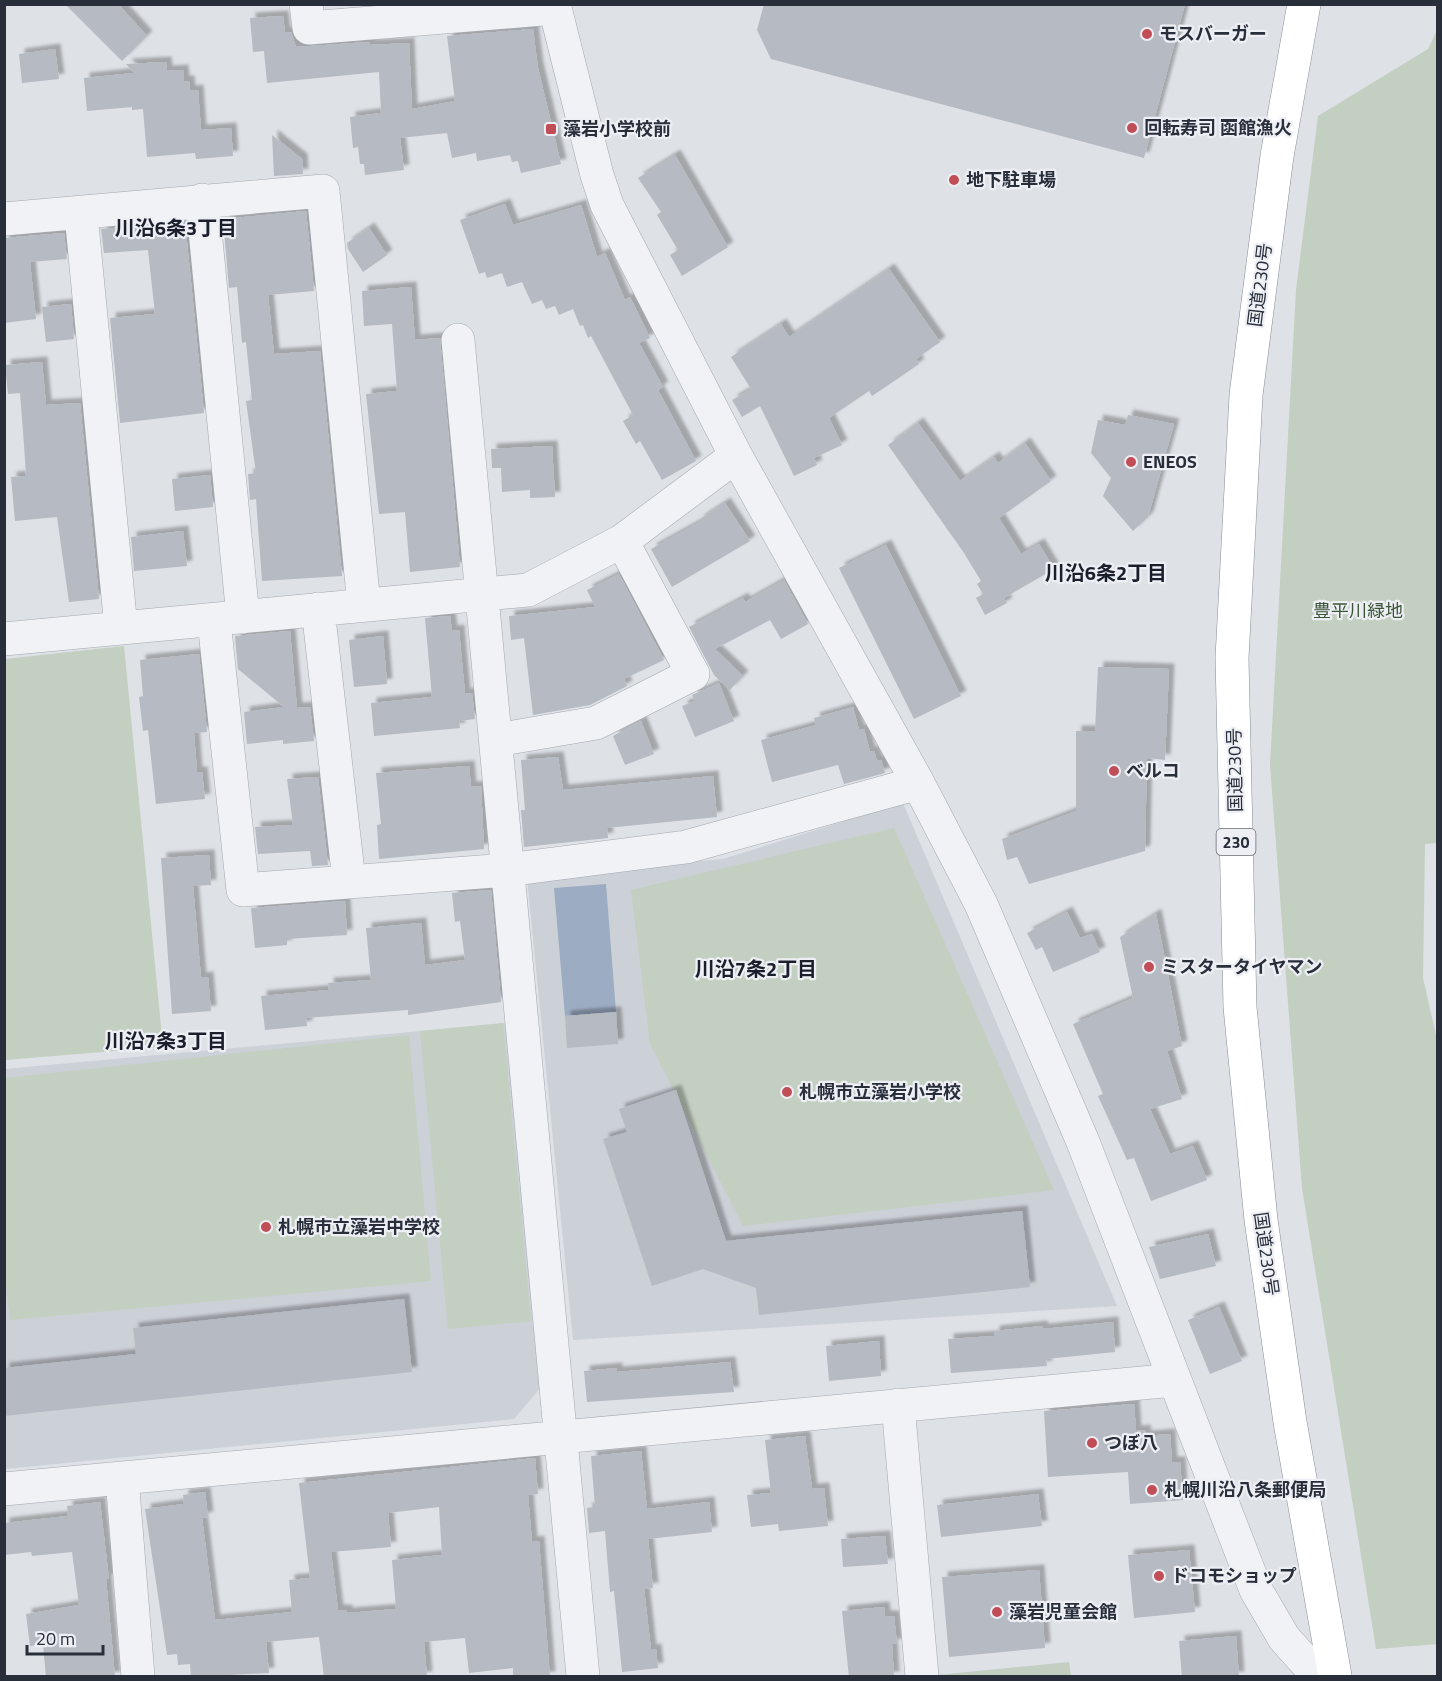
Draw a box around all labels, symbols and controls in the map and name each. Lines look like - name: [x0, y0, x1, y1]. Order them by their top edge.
- place label: モスバーガー: [1159, 20, 1267, 47]
- marker: モスバーガー: [1140, 27, 1154, 41]
- place label: 回転寿司 函館漁火: [1144, 114, 1292, 141]
- place label: 藻岩小学校前: [563, 115, 671, 142]
- marker: 回転寿司 函館漁火: [1125, 121, 1139, 135]
- marker: 藻岩小学校前: [544, 122, 558, 136]
- place label: 地下駐車場: [966, 166, 1056, 193]
- marker: 地下駐車場: [947, 173, 961, 187]
- district label: 川沿6条3丁目: [115, 212, 237, 243]
- street label: 国道230号: [1241, 241, 1278, 328]
- place label: ENEOS: [1143, 448, 1197, 475]
- marker: ENEOS: [1124, 455, 1138, 469]
- district label: 川沿6条2丁目: [1045, 557, 1167, 588]
- park label: 豊平川緑地: [1313, 597, 1403, 624]
- street label: 国道230号: [1220, 728, 1249, 812]
- place label: ベルコ: [1126, 757, 1180, 784]
- marker: ベルコ: [1107, 764, 1121, 778]
- road number: 230: [1216, 829, 1256, 855]
- district label: 川沿7条2丁目: [695, 953, 817, 984]
- place label: ミスタータイヤマン: [1161, 953, 1322, 980]
- marker: ミスタータイヤマン: [1142, 960, 1156, 974]
- district label: 川沿7条3丁目: [105, 1025, 227, 1056]
- place label: 札幌市立藻岩小学校: [799, 1078, 961, 1105]
- marker: 札幌市立藻岩小学校: [780, 1085, 794, 1099]
- street label: 国道230号: [1247, 1210, 1286, 1298]
- place label: 札幌市立藻岩中学校: [278, 1213, 440, 1240]
- marker: 札幌市立藻岩中学校: [259, 1220, 273, 1234]
- place label: つぼ八: [1104, 1429, 1158, 1456]
- marker: つぼ八: [1085, 1436, 1099, 1450]
- place label: 札幌川沿八条郵便局: [1164, 1476, 1326, 1503]
- marker: 札幌川沿八条郵便局: [1145, 1483, 1159, 1497]
- place label: ドコモショップ: [1171, 1562, 1297, 1589]
- marker: ドコモショップ: [1152, 1569, 1166, 1583]
- place label: 藻岩児童会館: [1009, 1598, 1117, 1625]
- marker: 藻岩児童会館: [990, 1605, 1004, 1619]
- scale bar: [27, 1618, 104, 1656]
- text: 20 m: [36, 1625, 75, 1652]

